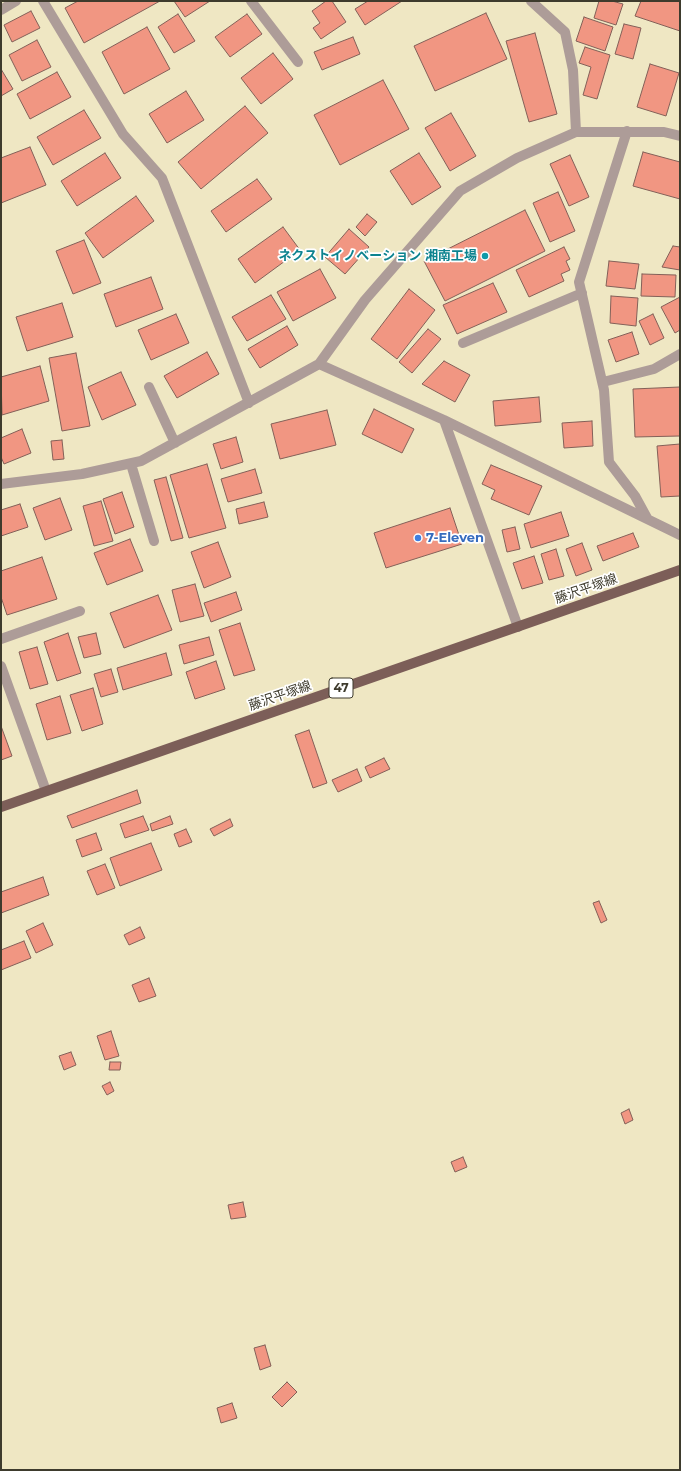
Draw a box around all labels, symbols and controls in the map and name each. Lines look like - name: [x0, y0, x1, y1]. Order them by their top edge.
- place label: ネクストイノベーション 湘南工場: [278, 248, 477, 264]
- marker: ネクストイノベーション 湘南工場: [480, 251, 490, 261]
- place label: 7-Eleven: [426, 530, 484, 546]
- marker: 7-Eleven: [413, 533, 423, 543]
- street label: 藤沢平塚線: [553, 571, 619, 607]
- street label: 藤沢平塚線: [247, 678, 313, 714]
- road number: 47: [329, 678, 353, 698]

